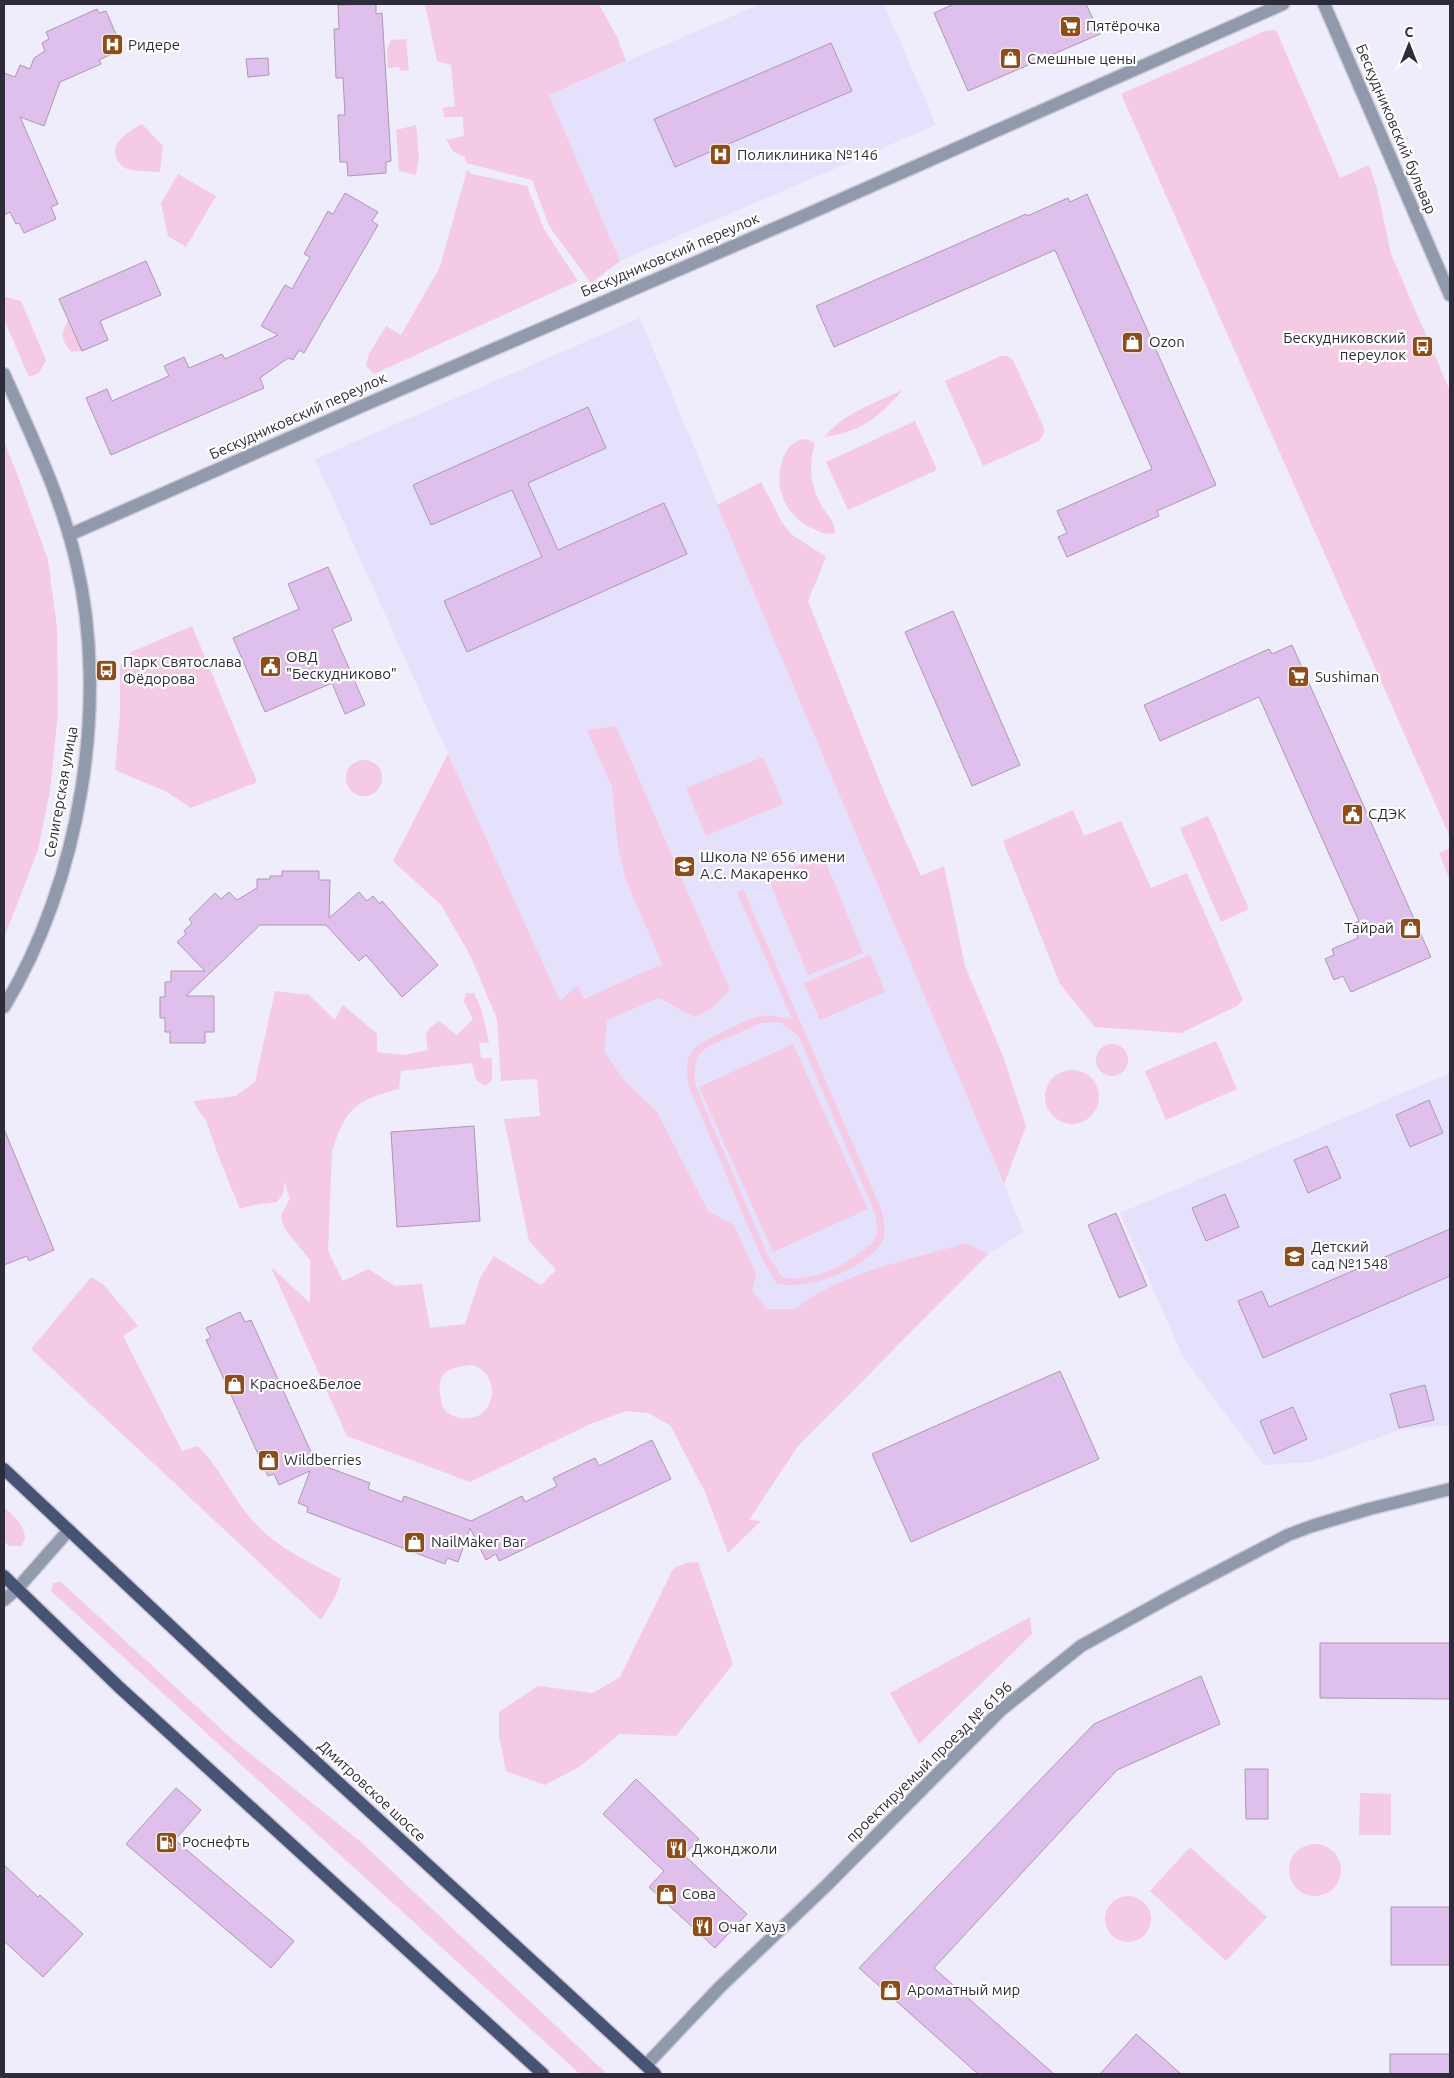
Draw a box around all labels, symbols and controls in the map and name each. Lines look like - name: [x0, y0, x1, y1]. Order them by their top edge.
- supermarket icon: Пятёрочка: [1058, 14, 1082, 38]
- place label: Пятёрочка: [1086, 17, 1160, 34]
- north arrow: [1384, 20, 1434, 70]
- text: С: [1405, 24, 1414, 40]
- hospital icon: Ридере: [100, 33, 124, 57]
- place label: Ридере: [128, 36, 180, 53]
- street label: Бескудниковский бульвар: [1353, 41, 1440, 216]
- shop icon: Смешные цены: [999, 47, 1023, 71]
- place label: Смешные цены: [1027, 50, 1136, 67]
- hospital icon: Поликлиника №146: [709, 143, 733, 167]
- place label: Поликлиника №146: [737, 146, 878, 163]
- street label: Бескудниковский переулок: [578, 209, 762, 300]
- place label: Бескудниковский переулок: [1283, 329, 1406, 363]
- shop icon: Ozon: [1121, 330, 1145, 354]
- place label: Ozon: [1149, 333, 1185, 350]
- bus stop icon: Бескудниковский переулок: [1410, 335, 1434, 359]
- street label: Бескудниковский переулок: [207, 369, 389, 462]
- place label: ОВД "Бескудниково": [286, 648, 397, 682]
- place label: Парк Святослава Фёдорова: [123, 653, 242, 687]
- public building icon: ОВД "Бескудниково": [258, 654, 282, 678]
- bus stop icon: Парк Святослава Фёдорова: [95, 659, 119, 683]
- supermarket icon: Sushiman: [1287, 665, 1311, 689]
- place label: Sushiman: [1315, 668, 1379, 685]
- street label: Селигерская улица: [41, 725, 80, 859]
- public building icon: СДЭК: [1340, 802, 1364, 826]
- place label: СДЭК: [1368, 805, 1406, 822]
- place label: Школа № 656 имени А.С. Макаренко: [700, 848, 845, 882]
- school or university icon: Школа № 656 имени А.С. Макаренко: [672, 854, 696, 878]
- shop icon: Тайрай: [1398, 916, 1422, 940]
- place label: Тайрай: [1344, 919, 1394, 936]
- place label: Детский сад №1548: [1311, 1238, 1388, 1272]
- school or university icon: Детский сад №1548: [1283, 1244, 1307, 1268]
- shop icon: Красное&Белое: [222, 1372, 246, 1396]
- place label: Красное&Белое: [250, 1375, 362, 1392]
- shop icon: Wildberries: [256, 1448, 280, 1472]
- place label: Wildberries: [284, 1451, 361, 1468]
- shop icon: NailMaker Bar: [403, 1530, 427, 1554]
- place label: NailMaker Bar: [431, 1533, 526, 1550]
- street label: проектируемый проезд № 6196: [842, 1678, 1015, 1846]
- street label: Дмитровское шоссе: [315, 1736, 430, 1845]
- fuel station icon: Роснефть: [154, 1830, 178, 1854]
- place label: Роснефть: [182, 1833, 250, 1850]
- restaurant icon: Джонджоли: [664, 1837, 688, 1861]
- place label: Джонджоли: [692, 1840, 777, 1857]
- shop icon: Сова: [654, 1882, 678, 1906]
- place label: Сова: [682, 1885, 716, 1902]
- restaurant icon: Очаг Хауз: [690, 1915, 714, 1939]
- place label: Очаг Хауз: [718, 1918, 786, 1935]
- shop icon: Ароматный мир: [879, 1978, 903, 2002]
- place label: Ароматный мир: [907, 1981, 1020, 1998]

